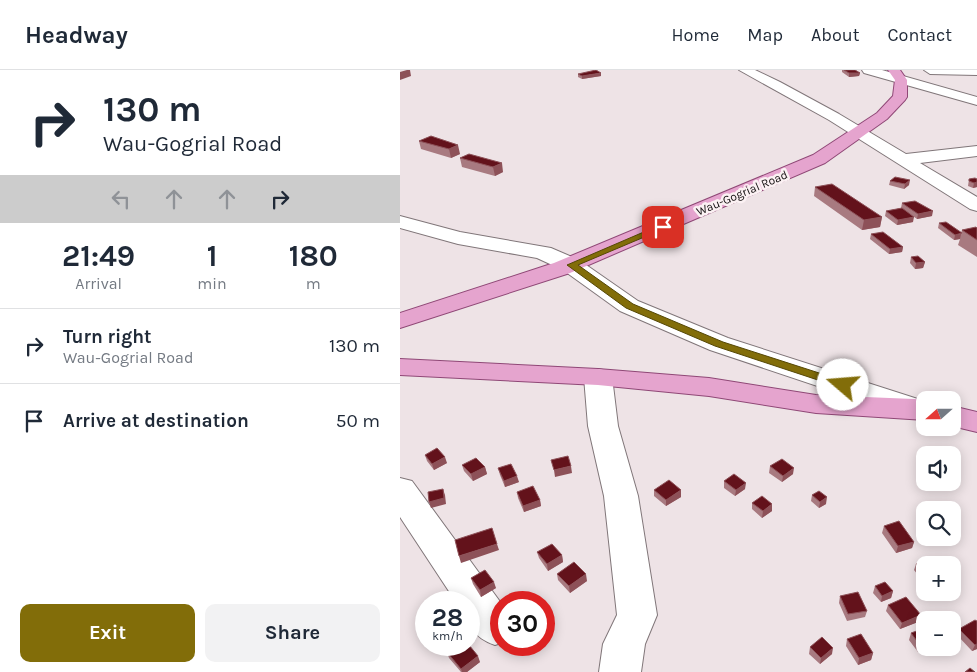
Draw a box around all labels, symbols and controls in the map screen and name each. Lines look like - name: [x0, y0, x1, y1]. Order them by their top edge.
- text: Headway: [25, 21, 128, 49]
- text: Home: [671, 24, 719, 46]
- text: Map: [747, 24, 783, 46]
- text: About: [811, 24, 860, 46]
- text: Contact: [888, 24, 952, 46]
- text: 130 m: [103, 89, 201, 130]
- icon: right: [20, 90, 85, 155]
- text: Wau-Gogrial Road: [103, 131, 282, 157]
- street label: Wau-Gogrial Road: [694, 167, 790, 219]
- icon: left: [107, 185, 135, 213]
- icon: ahead: [160, 185, 188, 213]
- icon: ahead: [213, 185, 241, 213]
- icon: right: [266, 185, 294, 213]
- pin: [642, 206, 684, 248]
- icon: arrive: [649, 213, 677, 241]
- text: 21:49: [62, 238, 135, 274]
- text: 1: [207, 238, 217, 274]
- text: 180: [289, 238, 338, 274]
- text: Arrival: [75, 274, 122, 293]
- text: min: [197, 274, 227, 293]
- text: m: [306, 274, 321, 293]
- text: Turn right: [63, 326, 152, 348]
- icon: right: [20, 332, 48, 360]
- text: 130 m: [329, 335, 380, 357]
- text: Wau-Gogrial Road: [63, 348, 193, 367]
- position arrow: [816, 358, 868, 410]
- north arrow: [916, 391, 961, 436]
- map controls: [916, 391, 961, 656]
- icon: arrive: [20, 407, 48, 435]
- text: Arrive at destination: [63, 410, 249, 432]
- text: 50 m: [336, 410, 380, 432]
- button: sound: [916, 446, 961, 491]
- button: search: [916, 501, 961, 546]
- button: +: [916, 556, 961, 601]
- speed limit sign: 30: [490, 591, 555, 656]
- text: 28: [432, 603, 463, 632]
- button: Exit: [20, 604, 195, 662]
- button: Share: [205, 604, 380, 662]
- button: −: [916, 611, 961, 656]
- text: km/h: [432, 629, 463, 643]

